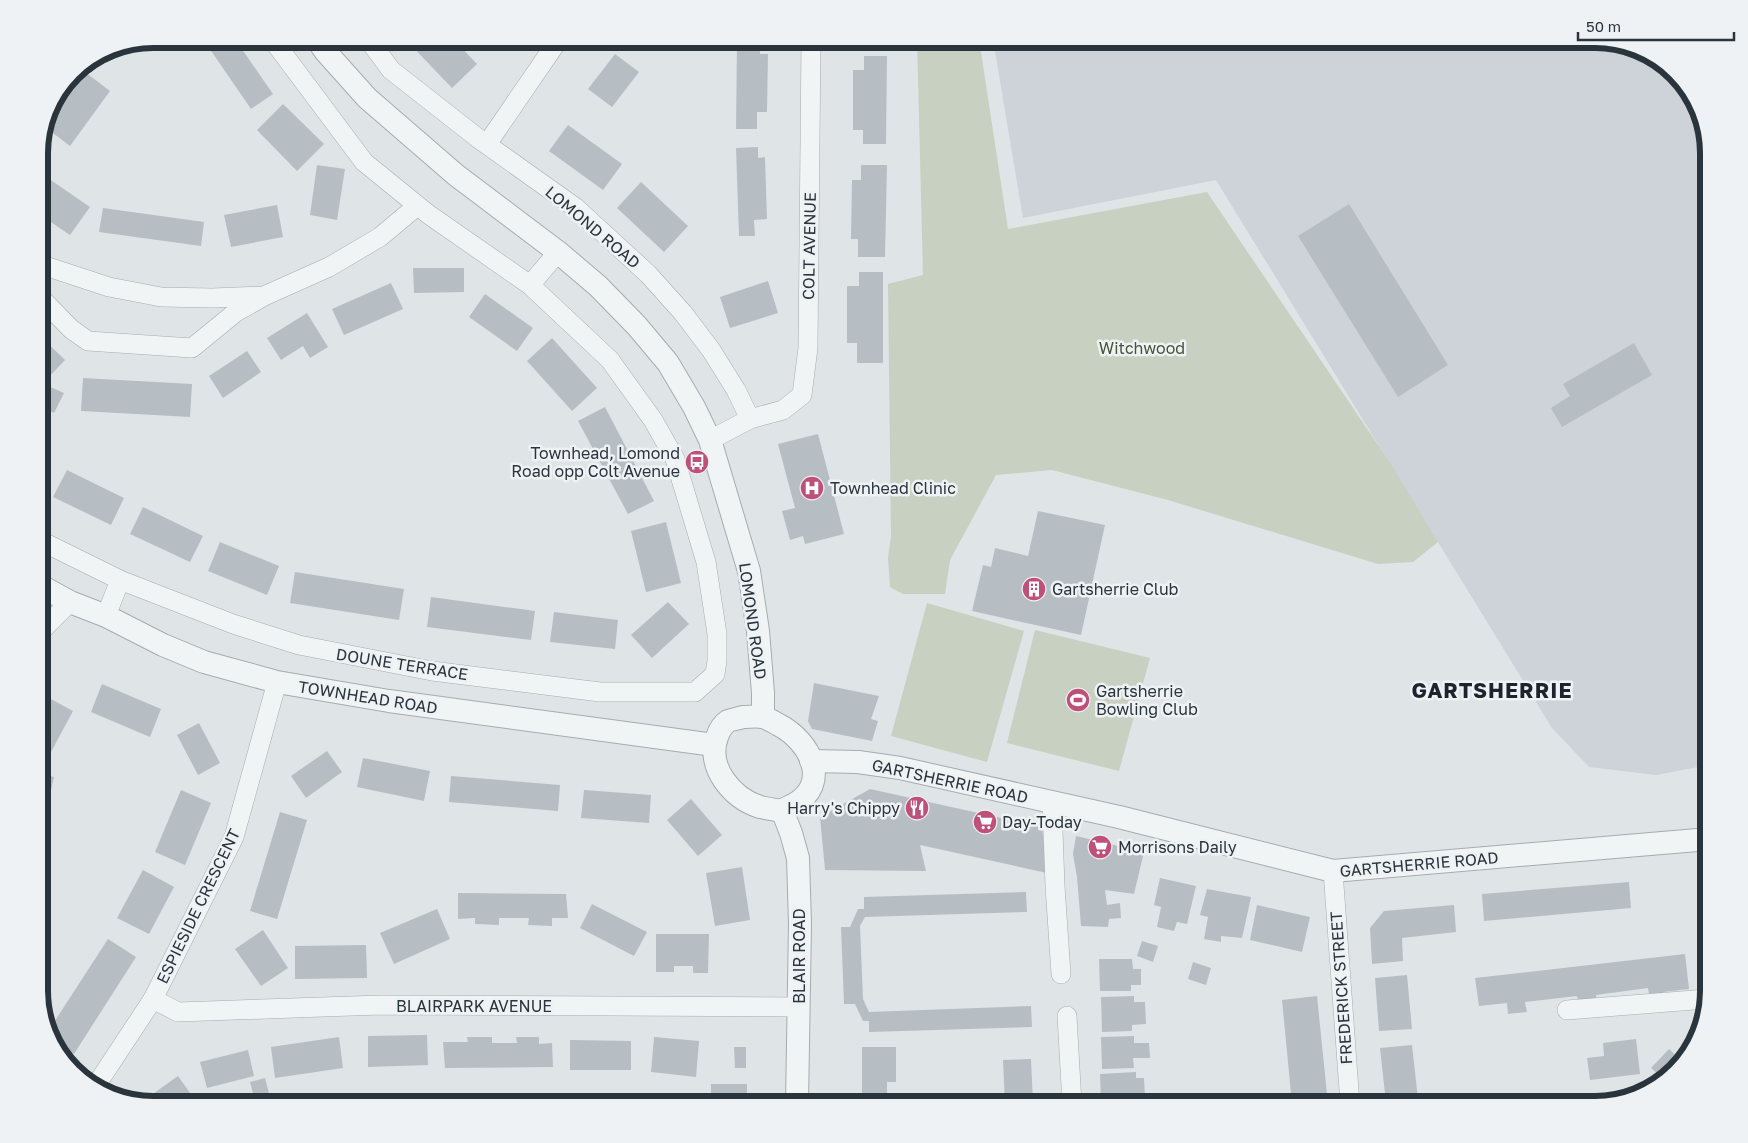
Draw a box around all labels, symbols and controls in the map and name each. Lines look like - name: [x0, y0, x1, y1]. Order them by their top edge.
- scale bar: [1578, 10, 1734, 42]
- text: 50 m: [1586, 17, 1621, 35]
- street label: LOMOND ROAD: [542, 182, 644, 272]
- street label: COLT AVENUE: [798, 192, 820, 300]
- park label: Witchwood: [1099, 338, 1185, 358]
- place label: Townhead, Lomond Road opp Colt Avenue: [511, 443, 680, 481]
- bus stop icon: Townhead, Lomond Road opp Colt Avenue: [684, 449, 710, 475]
- hospital icon: Townhead Clinic: [799, 475, 825, 501]
- place label: Townhead Clinic: [830, 478, 956, 498]
- street label: LOMOND ROAD: [735, 561, 771, 681]
- building icon: Gartsherrie Club: [1021, 576, 1047, 602]
- place label: Gartsherrie Club: [1052, 579, 1179, 599]
- street label: DOUNE TERRACE: [335, 644, 469, 684]
- street label: TOWNHEAD ROAD: [297, 676, 439, 718]
- district label: GARTSHERRIE: [1411, 677, 1573, 703]
- place label: Gartsherrie Bowling Club: [1096, 681, 1198, 719]
- sports icon: Gartsherrie Bowling Club: [1065, 687, 1091, 713]
- street label: GARTSHERRIE ROAD: [870, 755, 1030, 807]
- restaurant icon: Harry's Chippy: [904, 795, 930, 821]
- place label: Harry's Chippy: [787, 798, 900, 818]
- supermarket icon: Day-Today: [972, 809, 998, 835]
- place label: Day-Today: [1002, 812, 1082, 832]
- street label: ESPIESIDE CRESCENT: [152, 825, 244, 987]
- supermarket icon: Morrisons Daily: [1087, 834, 1113, 860]
- place label: Morrisons Daily: [1118, 837, 1237, 857]
- street label: GARTSHERRIE ROAD: [1339, 847, 1499, 881]
- street label: BLAIR ROAD: [789, 908, 809, 1004]
- street label: FREDERICK STREET: [1326, 911, 1356, 1065]
- street label: BLAIRPARK AVENUE: [396, 996, 552, 1016]

